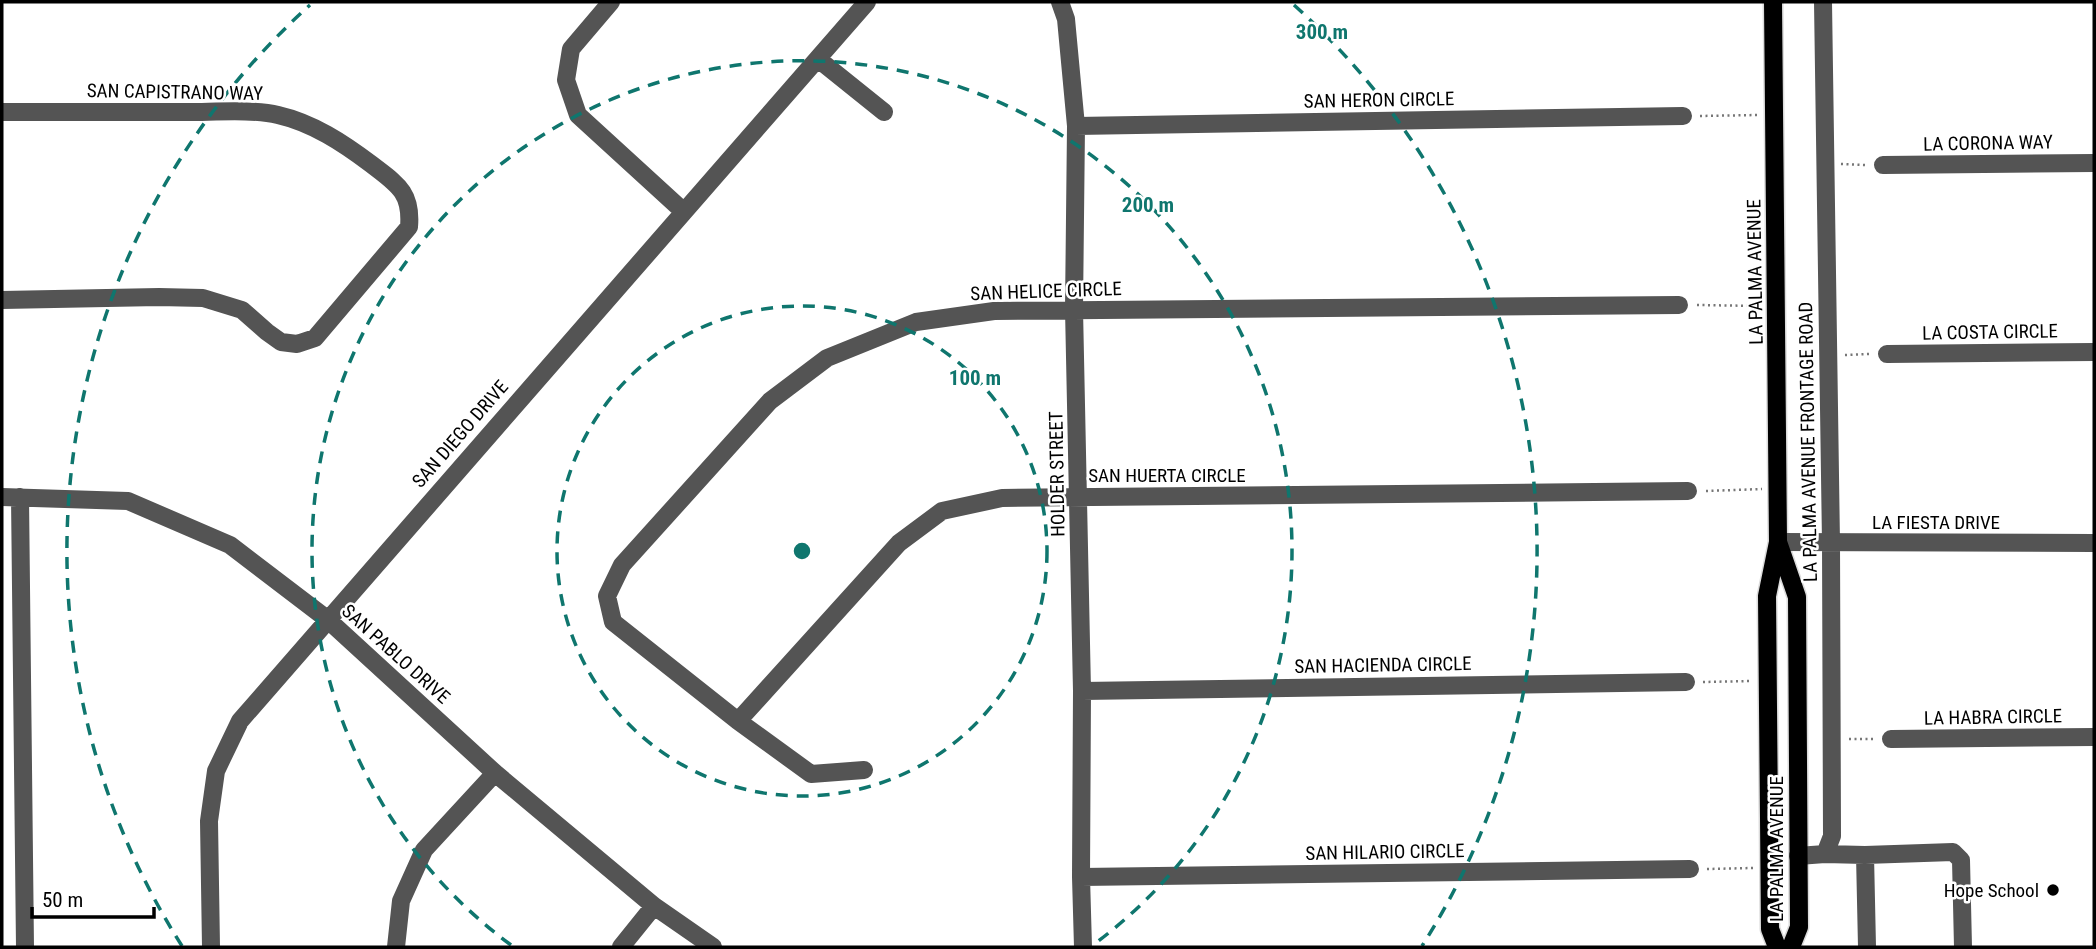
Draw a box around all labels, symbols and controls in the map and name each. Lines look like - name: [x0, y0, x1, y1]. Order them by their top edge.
- text: 300 m: [1296, 20, 1348, 44]
- street label: SAN CAPISTRANO WAY: [87, 79, 263, 105]
- street label: SAN HERON CIRCLE: [1303, 87, 1455, 113]
- street label: LA CORONA WAY: [1923, 130, 2053, 156]
- text: 200 m: [1122, 193, 1174, 217]
- street label: LA PALMA AVENUE: [1742, 199, 1768, 345]
- street label: SAN HELICE CIRCLE: [970, 277, 1122, 305]
- street label: LA PALMA AVENUE FRONTAGE ROAD: [1794, 302, 1822, 582]
- street label: LA COSTA CIRCLE: [1922, 319, 2058, 345]
- text: 100 m: [949, 366, 1001, 390]
- street label: SAN DIEGO DRIVE: [407, 376, 513, 492]
- street label: HOLDER STREET: [1044, 411, 1070, 537]
- street label: SAN HUERTA CIRCLE: [1088, 464, 1246, 487]
- street label: LA FIESTA DRIVE: [1872, 511, 2000, 534]
- centre of rings: [790, 539, 814, 563]
- street label: SAN PABLO DRIVE: [337, 599, 455, 709]
- street label: SAN HACIENDA CIRCLE: [1294, 652, 1472, 678]
- street label: LA HABRA CIRCLE: [1924, 704, 2062, 730]
- street label: LA PALMA AVENUE: [1765, 776, 1788, 922]
- street label: SAN HILARIO CIRCLE: [1305, 839, 1465, 865]
- scale bar: [32, 876, 154, 920]
- place label: Hope School: [1944, 879, 2039, 902]
- marker: Hope School: [2045, 882, 2061, 898]
- text: 50 m: [42, 888, 83, 912]

